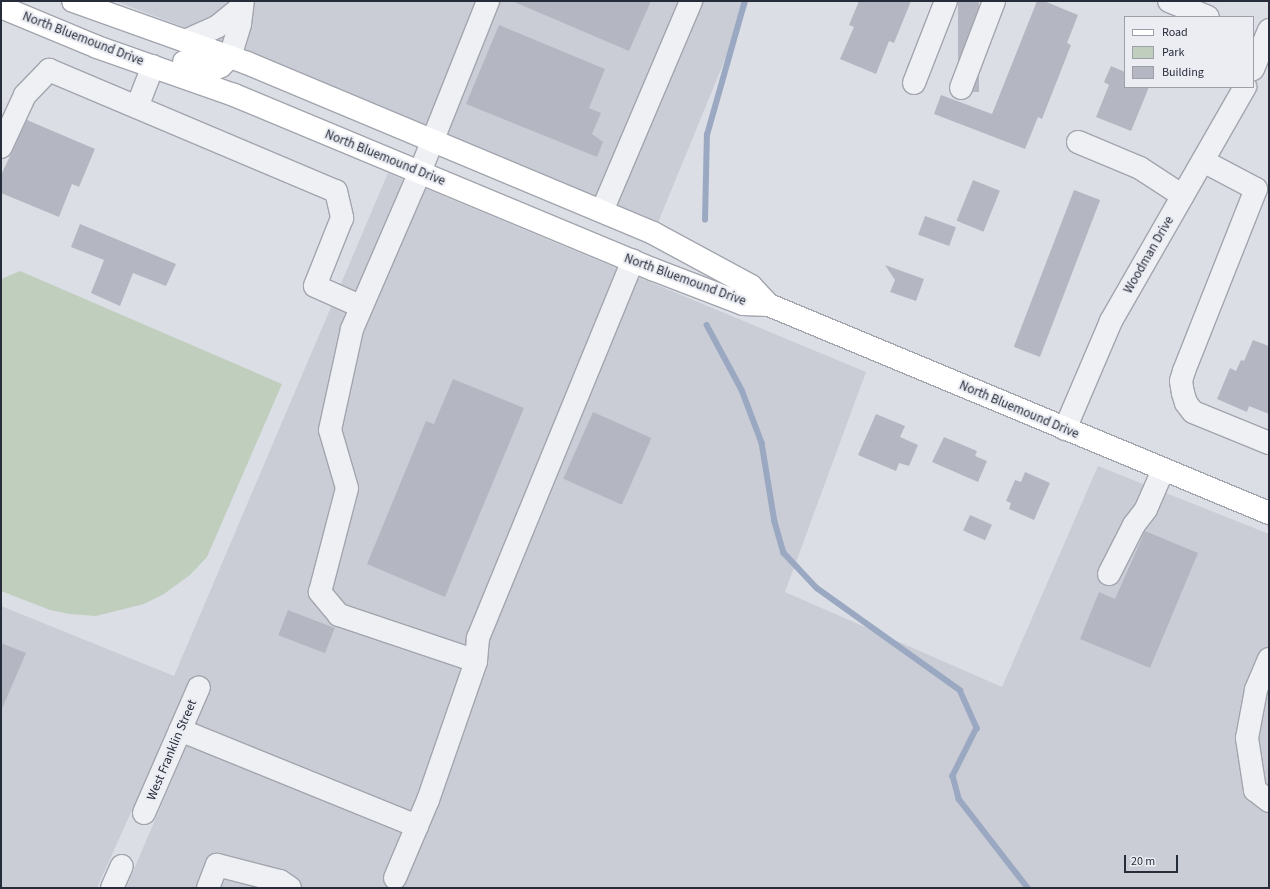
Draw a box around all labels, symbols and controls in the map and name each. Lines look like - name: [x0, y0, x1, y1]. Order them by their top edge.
- street label: North Bluemound Drive: [20, 9, 146, 69]
- legend: [1124, 16, 1254, 88]
- text: Road: [1162, 24, 1188, 41]
- text: Park: [1162, 44, 1184, 61]
- text: Building: [1162, 64, 1204, 81]
- street label: North Bluemound Drive: [323, 127, 447, 189]
- street label: Woodman Drive: [1121, 214, 1177, 296]
- street label: North Bluemound Drive: [622, 251, 748, 309]
- street label: North Bluemound Drive: [957, 378, 1081, 442]
- street label: West Franklin Street: [144, 697, 200, 803]
- scale bar: [1126, 847, 1180, 873]
- text: 20 m: [1131, 853, 1155, 870]

